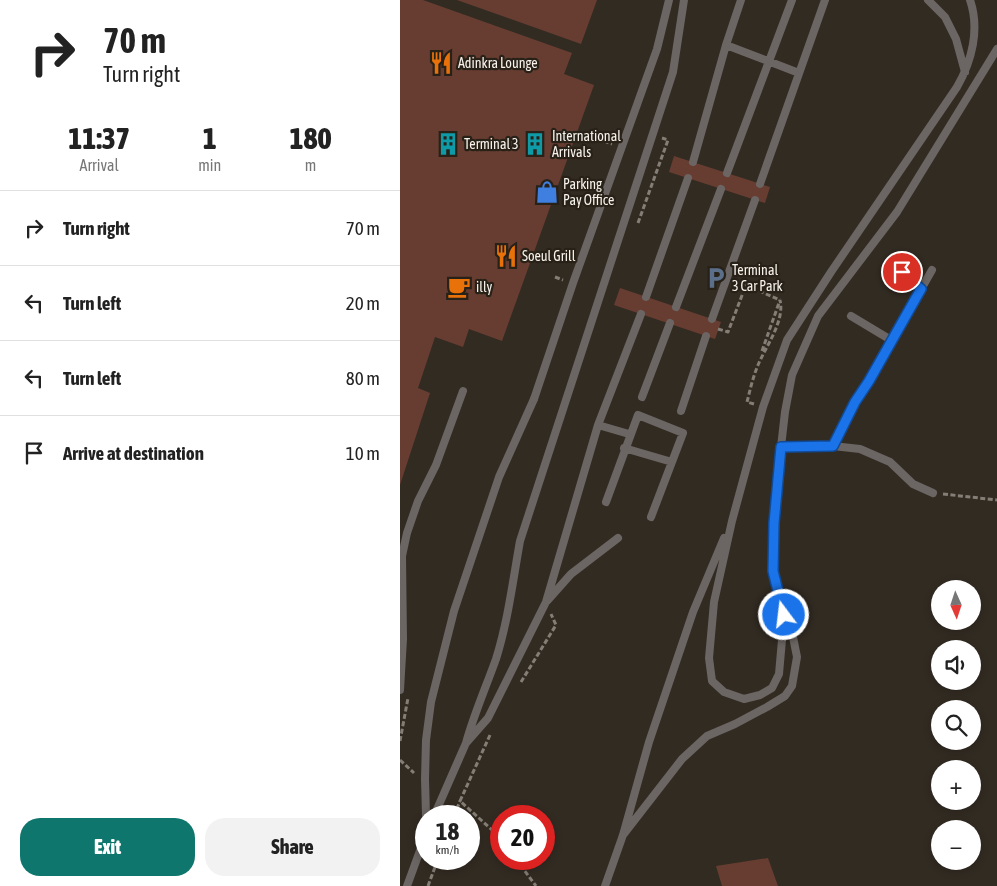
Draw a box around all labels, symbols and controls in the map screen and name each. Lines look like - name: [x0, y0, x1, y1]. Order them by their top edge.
- icon: right: [20, 20, 85, 85]
- text: 70 m: [103, 20, 166, 60]
- restaurant icon: Adinkra Lounge: [428, 50, 454, 76]
- place label: Adinkra Lounge: [458, 55, 538, 71]
- text: Turn right: [103, 61, 180, 87]
- text: 11:37: [68, 121, 130, 155]
- text: 1: [203, 121, 217, 155]
- text: 180: [289, 121, 332, 155]
- place label: International Arrivals: [552, 128, 621, 160]
- building icon: Terminal 3: [435, 131, 461, 157]
- building icon: International Arrivals: [522, 131, 548, 157]
- place label: Terminal 3: [464, 136, 519, 152]
- text: Arrival: [80, 156, 119, 174]
- text: min: [198, 156, 221, 174]
- text: m: [305, 156, 316, 174]
- place label: Parking Pay Office: [563, 176, 614, 208]
- shop icon: Parking Pay Office: [534, 179, 560, 205]
- icon: right: [20, 214, 48, 242]
- text: Turn right: [63, 217, 130, 239]
- text: 70 m: [346, 217, 380, 239]
- restaurant icon: Soeul Grill: [493, 243, 519, 269]
- place label: Soeul Grill: [522, 248, 576, 264]
- pin: [881, 251, 923, 293]
- icon: arrive: [888, 258, 916, 286]
- place label: Terminal 3 Car Park: [732, 262, 783, 294]
- parking icon: Terminal 3 Car Park: [703, 265, 729, 291]
- cafe icon: illy: [446, 274, 472, 300]
- place label: illy: [476, 279, 492, 295]
- icon: left: [20, 289, 48, 317]
- text: Turn left: [63, 292, 121, 314]
- text: 20 m: [346, 292, 380, 314]
- icon: left: [20, 364, 48, 392]
- text: Turn left: [63, 367, 121, 389]
- text: 80 m: [346, 367, 380, 389]
- icon: arrive: [20, 439, 48, 467]
- text: Arrive at destination: [63, 442, 204, 464]
- text: 10 m: [346, 442, 380, 464]
- north arrow: [931, 580, 981, 630]
- map controls: [931, 580, 981, 870]
- position arrow: [757, 588, 809, 640]
- button: sound: [931, 640, 981, 690]
- button: search: [931, 700, 981, 750]
- button: +: [931, 760, 981, 810]
- speed limit sign: 20: [490, 805, 555, 870]
- text: 18: [436, 817, 459, 845]
- button: Exit: [20, 818, 195, 876]
- button: Share: [205, 818, 380, 876]
- button: −: [931, 820, 981, 870]
- text: km/h: [436, 843, 459, 857]

